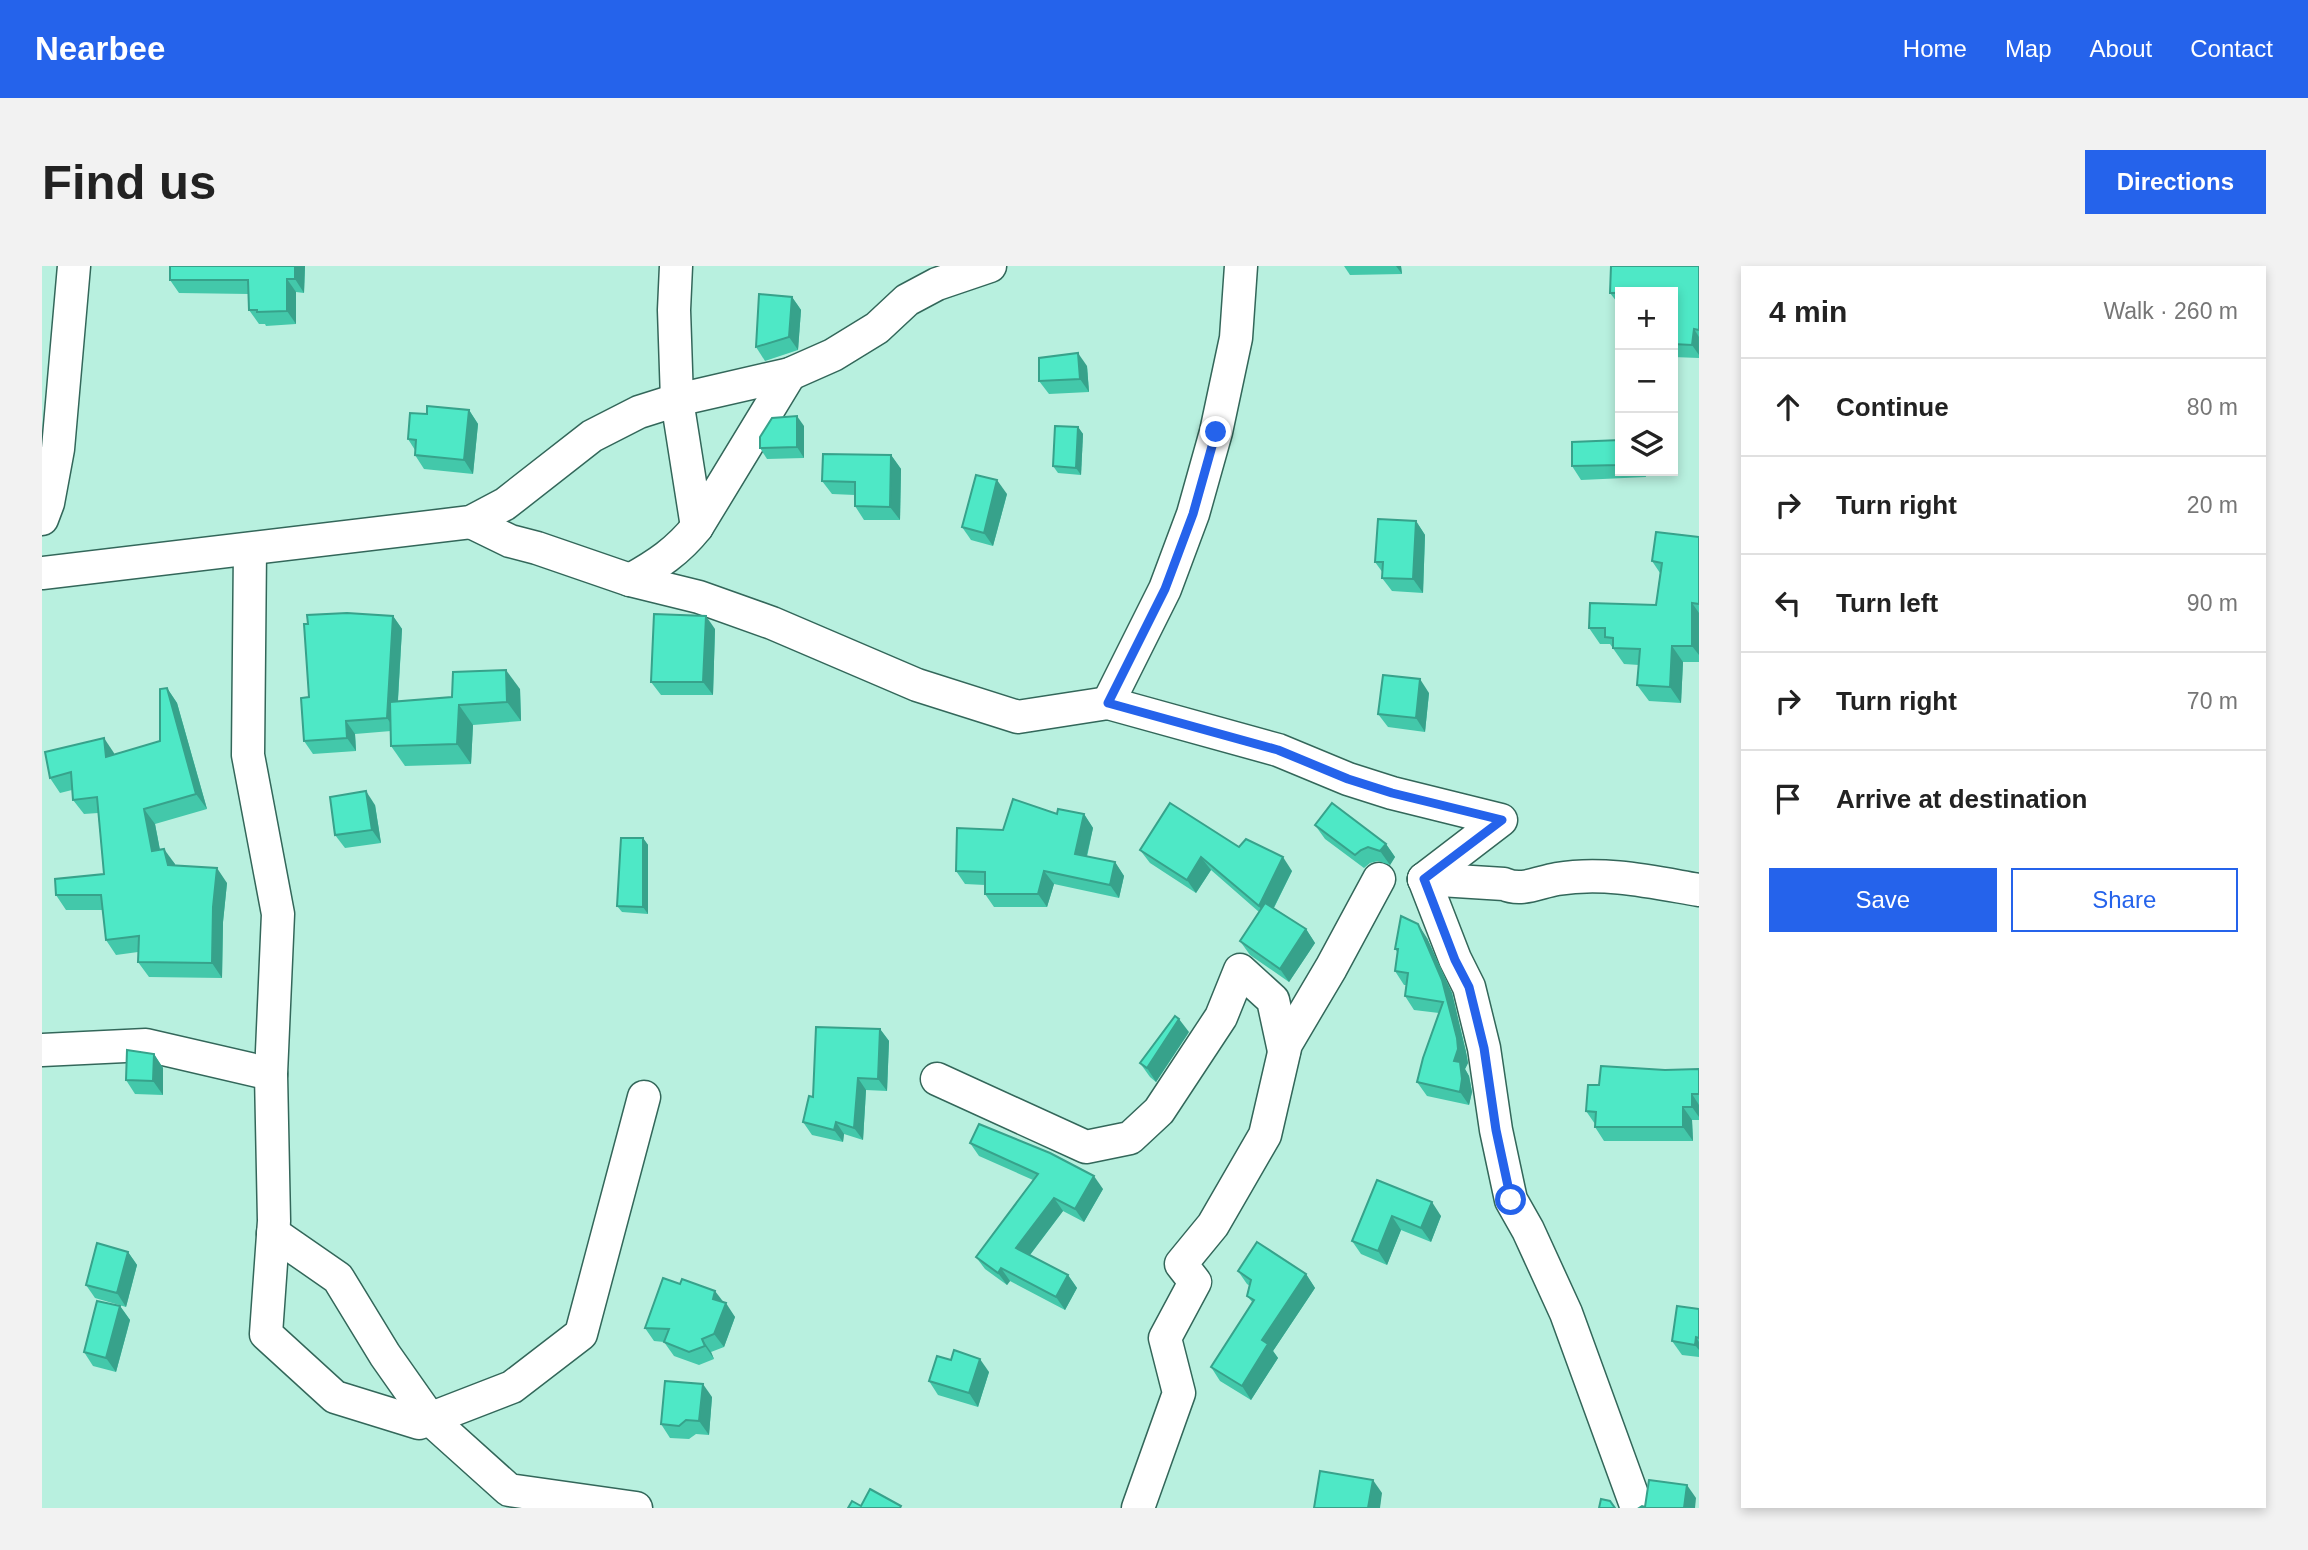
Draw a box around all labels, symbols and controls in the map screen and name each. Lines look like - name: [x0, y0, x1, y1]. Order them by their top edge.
- text: Nearbee: [35, 30, 165, 67]
- text: Home: [1903, 35, 1967, 62]
- text: Map: [2005, 35, 2052, 62]
- text: About: [2090, 35, 2152, 62]
- text: Contact: [2190, 35, 2273, 62]
- button: Directions: [2085, 150, 2266, 214]
- text: Find us: [42, 155, 216, 209]
- map controls: [1615, 287, 1678, 476]
- button: +: [1615, 287, 1678, 350]
- text: 4 min: [1769, 295, 1847, 328]
- text: Walk · 260 m: [2103, 298, 2238, 324]
- button: −: [1615, 350, 1678, 413]
- icon: ahead: [1769, 388, 1807, 426]
- text: Continue: [1836, 392, 1949, 422]
- text: 80 m: [2187, 394, 2238, 420]
- button: layers: [1615, 413, 1678, 476]
- route end: [1200, 416, 1231, 447]
- icon: right: [1769, 486, 1807, 524]
- text: Turn right: [1836, 490, 1957, 520]
- text: 20 m: [2187, 492, 2238, 518]
- icon: left: [1769, 584, 1807, 622]
- text: Turn left: [1836, 588, 1938, 618]
- text: 90 m: [2187, 590, 2238, 616]
- icon: right: [1769, 682, 1807, 720]
- text: Turn right: [1836, 686, 1957, 716]
- text: 70 m: [2187, 688, 2238, 714]
- icon: arrive: [1769, 780, 1807, 818]
- text: Arrive at destination: [1836, 784, 2087, 814]
- button: Save: [1769, 868, 1997, 932]
- button: Share: [2011, 868, 2238, 932]
- route start: [1495, 1184, 1526, 1215]

